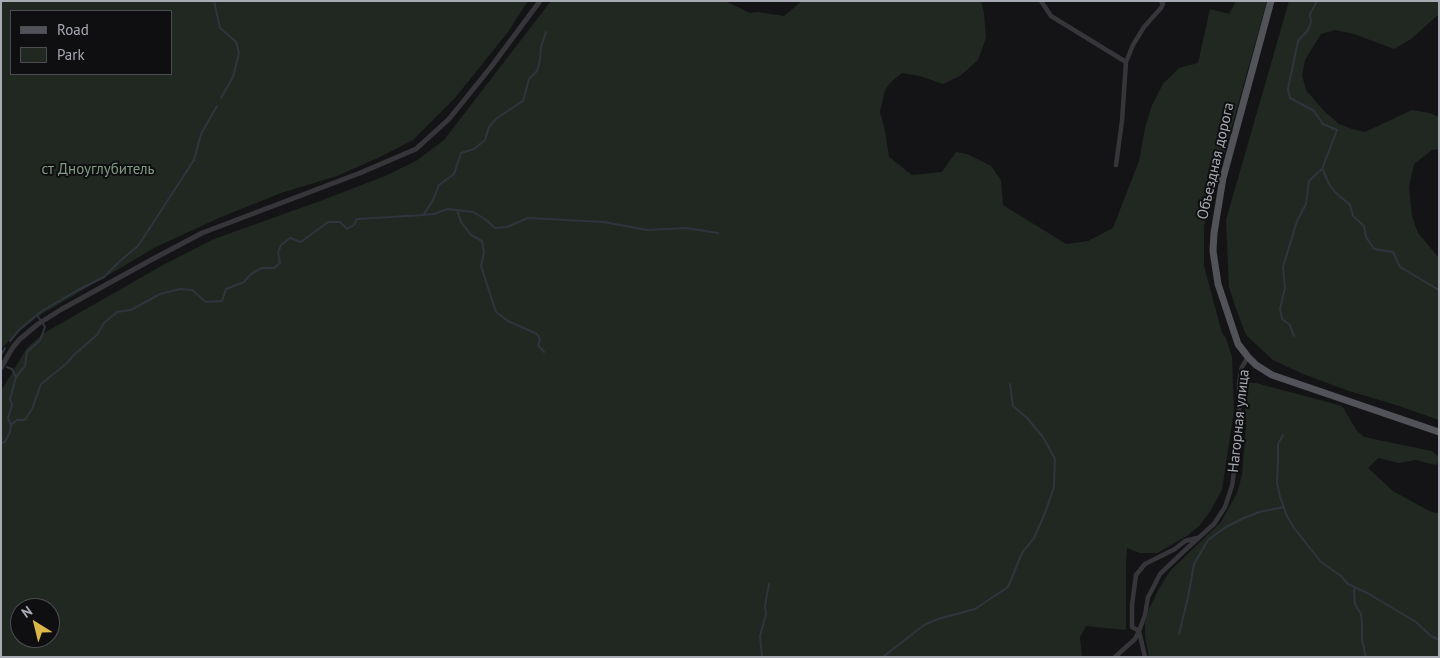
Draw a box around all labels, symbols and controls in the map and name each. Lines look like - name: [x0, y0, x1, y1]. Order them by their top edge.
- legend: [10, 10, 172, 75]
- text: Road: [57, 20, 89, 39]
- text: Park: [57, 45, 85, 64]
- street label: Объездная дорога: [1194, 101, 1238, 221]
- park label: ст Дноуглубитель: [42, 161, 154, 179]
- street label: Нагорная улица: [1225, 368, 1253, 474]
- north arrow: [10, 598, 60, 648]
- text: N: [18, 602, 36, 622]

